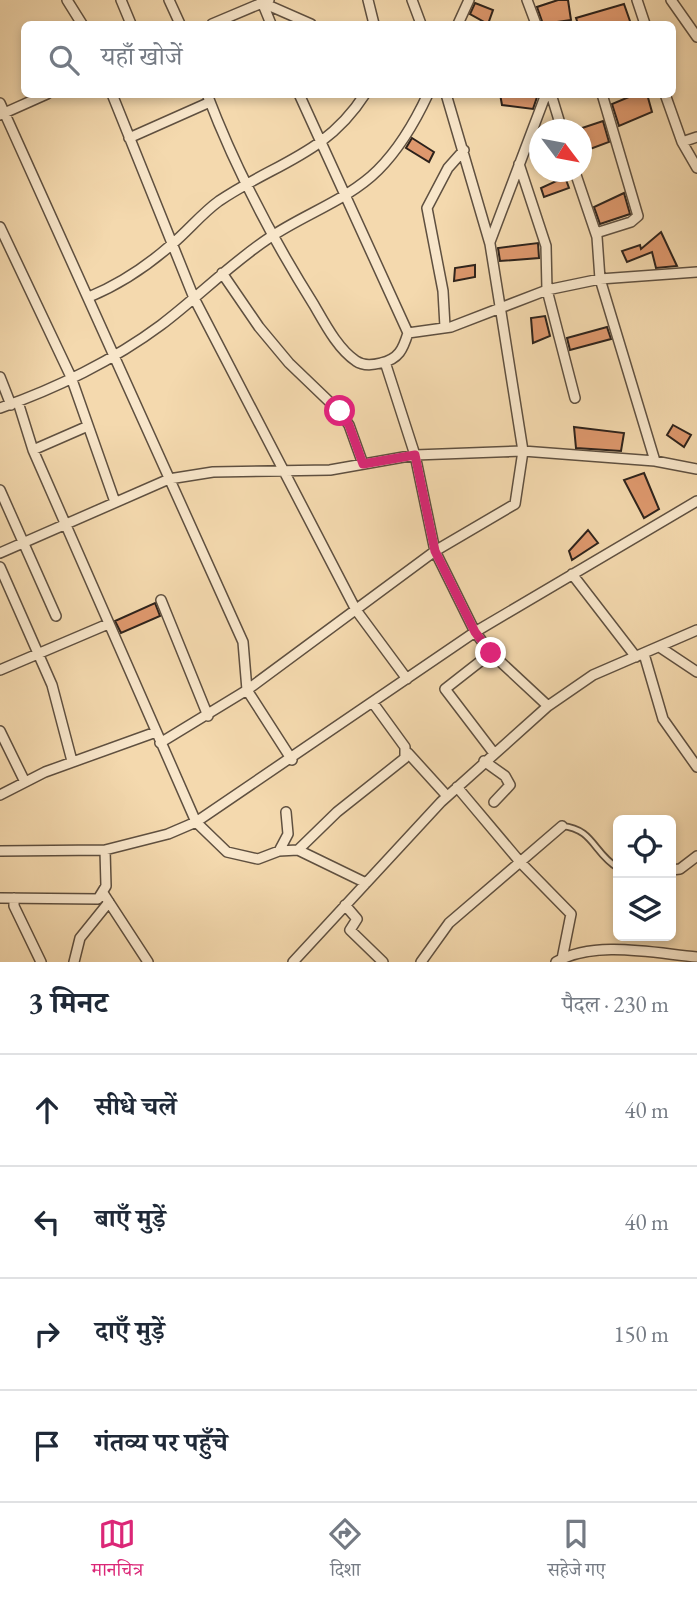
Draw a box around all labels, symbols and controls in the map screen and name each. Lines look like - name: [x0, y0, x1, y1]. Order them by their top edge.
- search box: [21, 21, 676, 98]
- text: यहाँ खोजें: [101, 39, 182, 73]
- icon: search: [45, 41, 83, 79]
- north arrow: [529, 119, 592, 182]
- route start: [324, 395, 355, 426]
- route end: [475, 637, 506, 668]
- map controls: [613, 815, 676, 941]
- button: locate: [613, 815, 676, 878]
- button: layers: [613, 878, 676, 941]
- text: 3 मिनट: [28, 983, 108, 1022]
- text: पैदल · 230 m: [562, 989, 669, 1019]
- text: सीधे चलें: [95, 1089, 177, 1123]
- icon: ahead: [28, 1091, 66, 1129]
- text: 40 m: [624, 1095, 669, 1125]
- text: बाएँ मुड़ें: [95, 1201, 166, 1235]
- icon: left: [28, 1203, 66, 1241]
- text: 40 m: [624, 1207, 669, 1237]
- text: दाएँ मुड़ें: [95, 1313, 165, 1347]
- icon: right: [28, 1315, 66, 1353]
- text: 150 m: [613, 1319, 669, 1349]
- text: गंतव्य पर पहुँचे: [95, 1425, 228, 1459]
- icon: arrive: [28, 1427, 66, 1465]
- tab: मानचित्र: [92, 1515, 143, 1588]
- tab: दिशा: [326, 1515, 364, 1588]
- tab: सहेजे गए: [548, 1515, 605, 1588]

